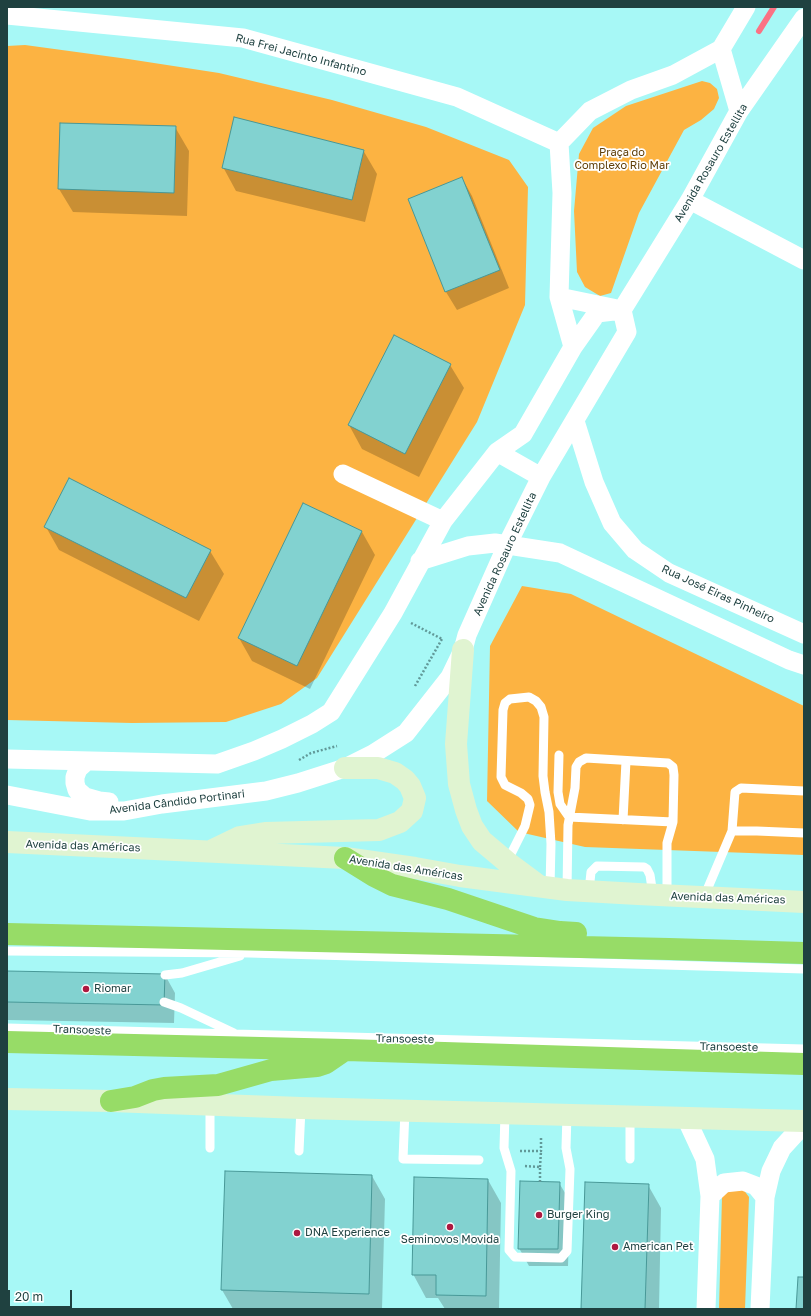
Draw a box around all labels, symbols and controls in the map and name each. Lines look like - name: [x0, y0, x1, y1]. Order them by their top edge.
- street label: Rua Frei Jacinto Infantino: [234, 31, 368, 79]
- street label: Avenida Rosauro Estellita: [672, 101, 750, 225]
- park label: Praça do Complexo Rio Mar: [574, 146, 670, 172]
- street label: Avenida Rosauro Estellita: [471, 490, 539, 618]
- street label: Rua José Eiras Pinheiro: [659, 562, 777, 626]
- street label: Avenida Cândido Portinari: [108, 787, 246, 817]
- street label: Avenida das Américas: [25, 837, 141, 855]
- street label: Avenida das Américas: [348, 853, 464, 883]
- street label: Avenida das Américas: [670, 889, 786, 907]
- place label: Riomar: [94, 982, 131, 996]
- marker: Riomar: [81, 984, 91, 994]
- street label: Transoeste: [53, 1022, 111, 1038]
- street label: Transoeste: [376, 1032, 434, 1046]
- street label: Transoeste: [700, 1040, 758, 1054]
- place label: Burger King: [547, 1208, 609, 1222]
- marker: Burger King: [534, 1210, 544, 1220]
- marker: Seminovos Movida: [445, 1222, 455, 1232]
- place label: DNA Experience: [305, 1226, 390, 1240]
- marker: DNA Experience: [292, 1228, 302, 1238]
- place label: Seminovos Movida: [401, 1233, 499, 1247]
- place label: American Pet: [623, 1240, 693, 1254]
- marker: American Pet: [610, 1242, 620, 1252]
- scale bar: [10, 1282, 74, 1308]
- text: 20 m: [15, 1289, 43, 1304]

